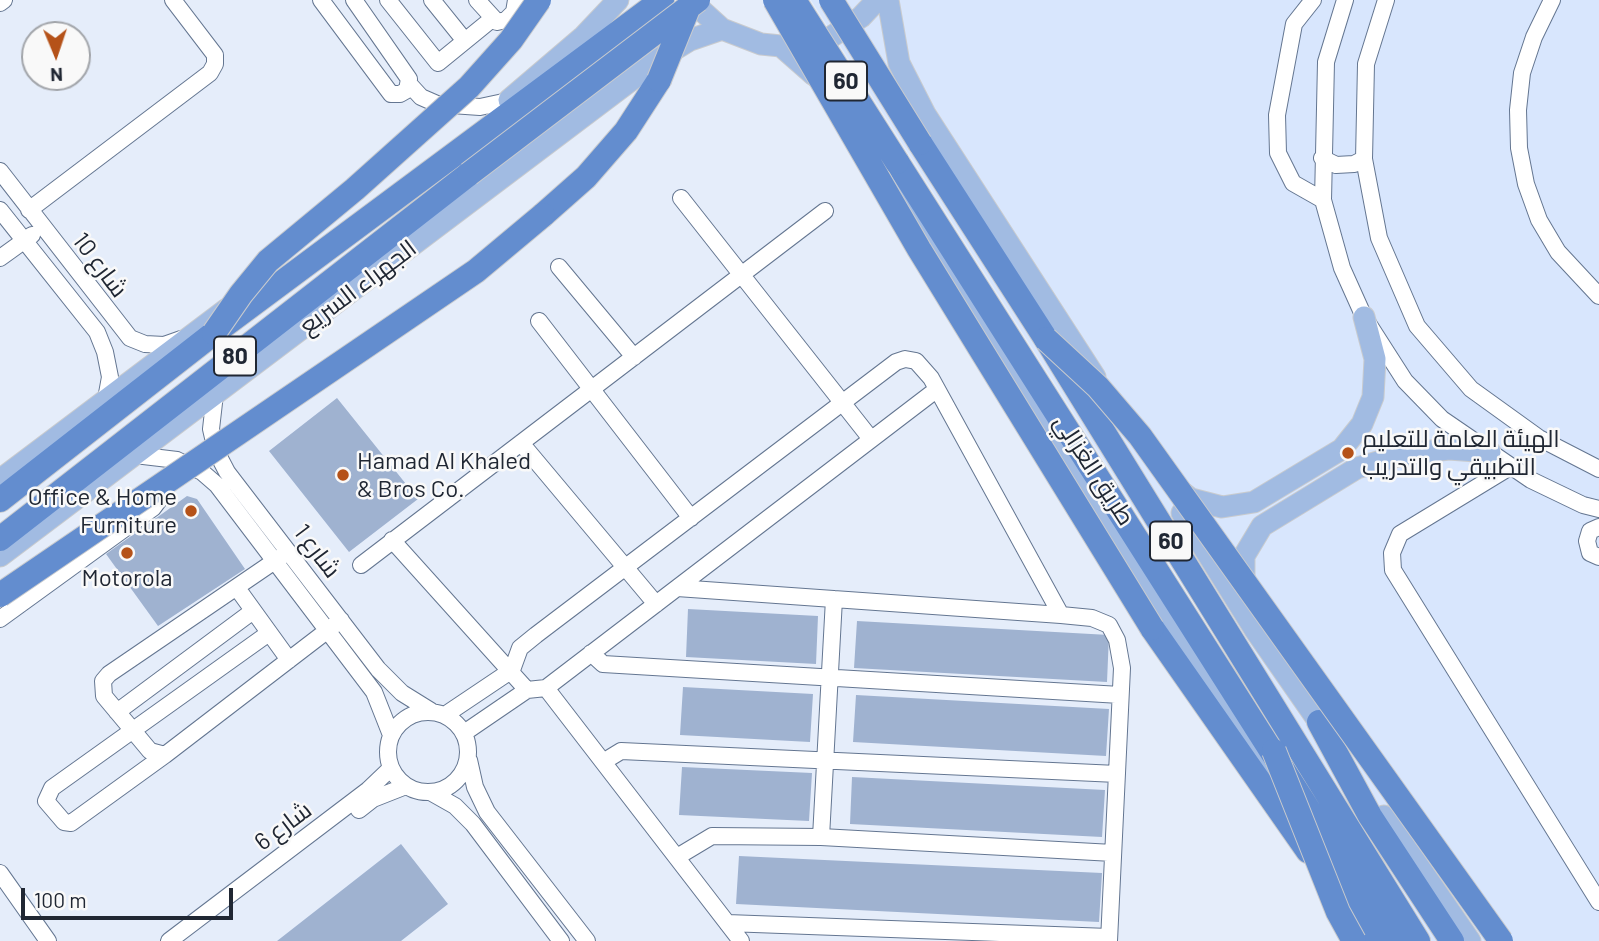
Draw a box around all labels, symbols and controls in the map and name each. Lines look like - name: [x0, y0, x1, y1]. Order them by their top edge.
- north arrow: [21, 21, 91, 91]
- road number: 60: [825, 61, 867, 100]
- text: N: [50, 64, 63, 87]
- street label: شارع 10: [66, 227, 134, 303]
- street label: الجهراء السريع: [294, 234, 422, 340]
- road number: 80: [214, 336, 256, 376]
- street label: طريق الغزالي: [1048, 409, 1140, 531]
- place label: الهيئة العامة للتعليم التطبيقي والتدريب: [1362, 425, 1560, 481]
- marker: الهيئة العامة للتعليم التطبيقي والتدريب: [1340, 445, 1356, 461]
- place label: Hamad Al Khaled & Bros Co.: [357, 447, 531, 503]
- marker: Hamad Al Khaled & Bros Co.: [335, 467, 351, 483]
- place label: Office & Home Furniture: [28, 483, 177, 539]
- marker: Office & Home Furniture: [183, 503, 199, 519]
- street label: شارع 1: [288, 518, 346, 584]
- road number: 60: [1150, 522, 1192, 561]
- marker: Motorola: [119, 545, 135, 561]
- place label: Motorola: [81, 564, 173, 592]
- street label: شارع 6: [249, 795, 317, 857]
- scale bar: [24, 874, 236, 918]
- text: 100 m: [34, 887, 87, 912]

